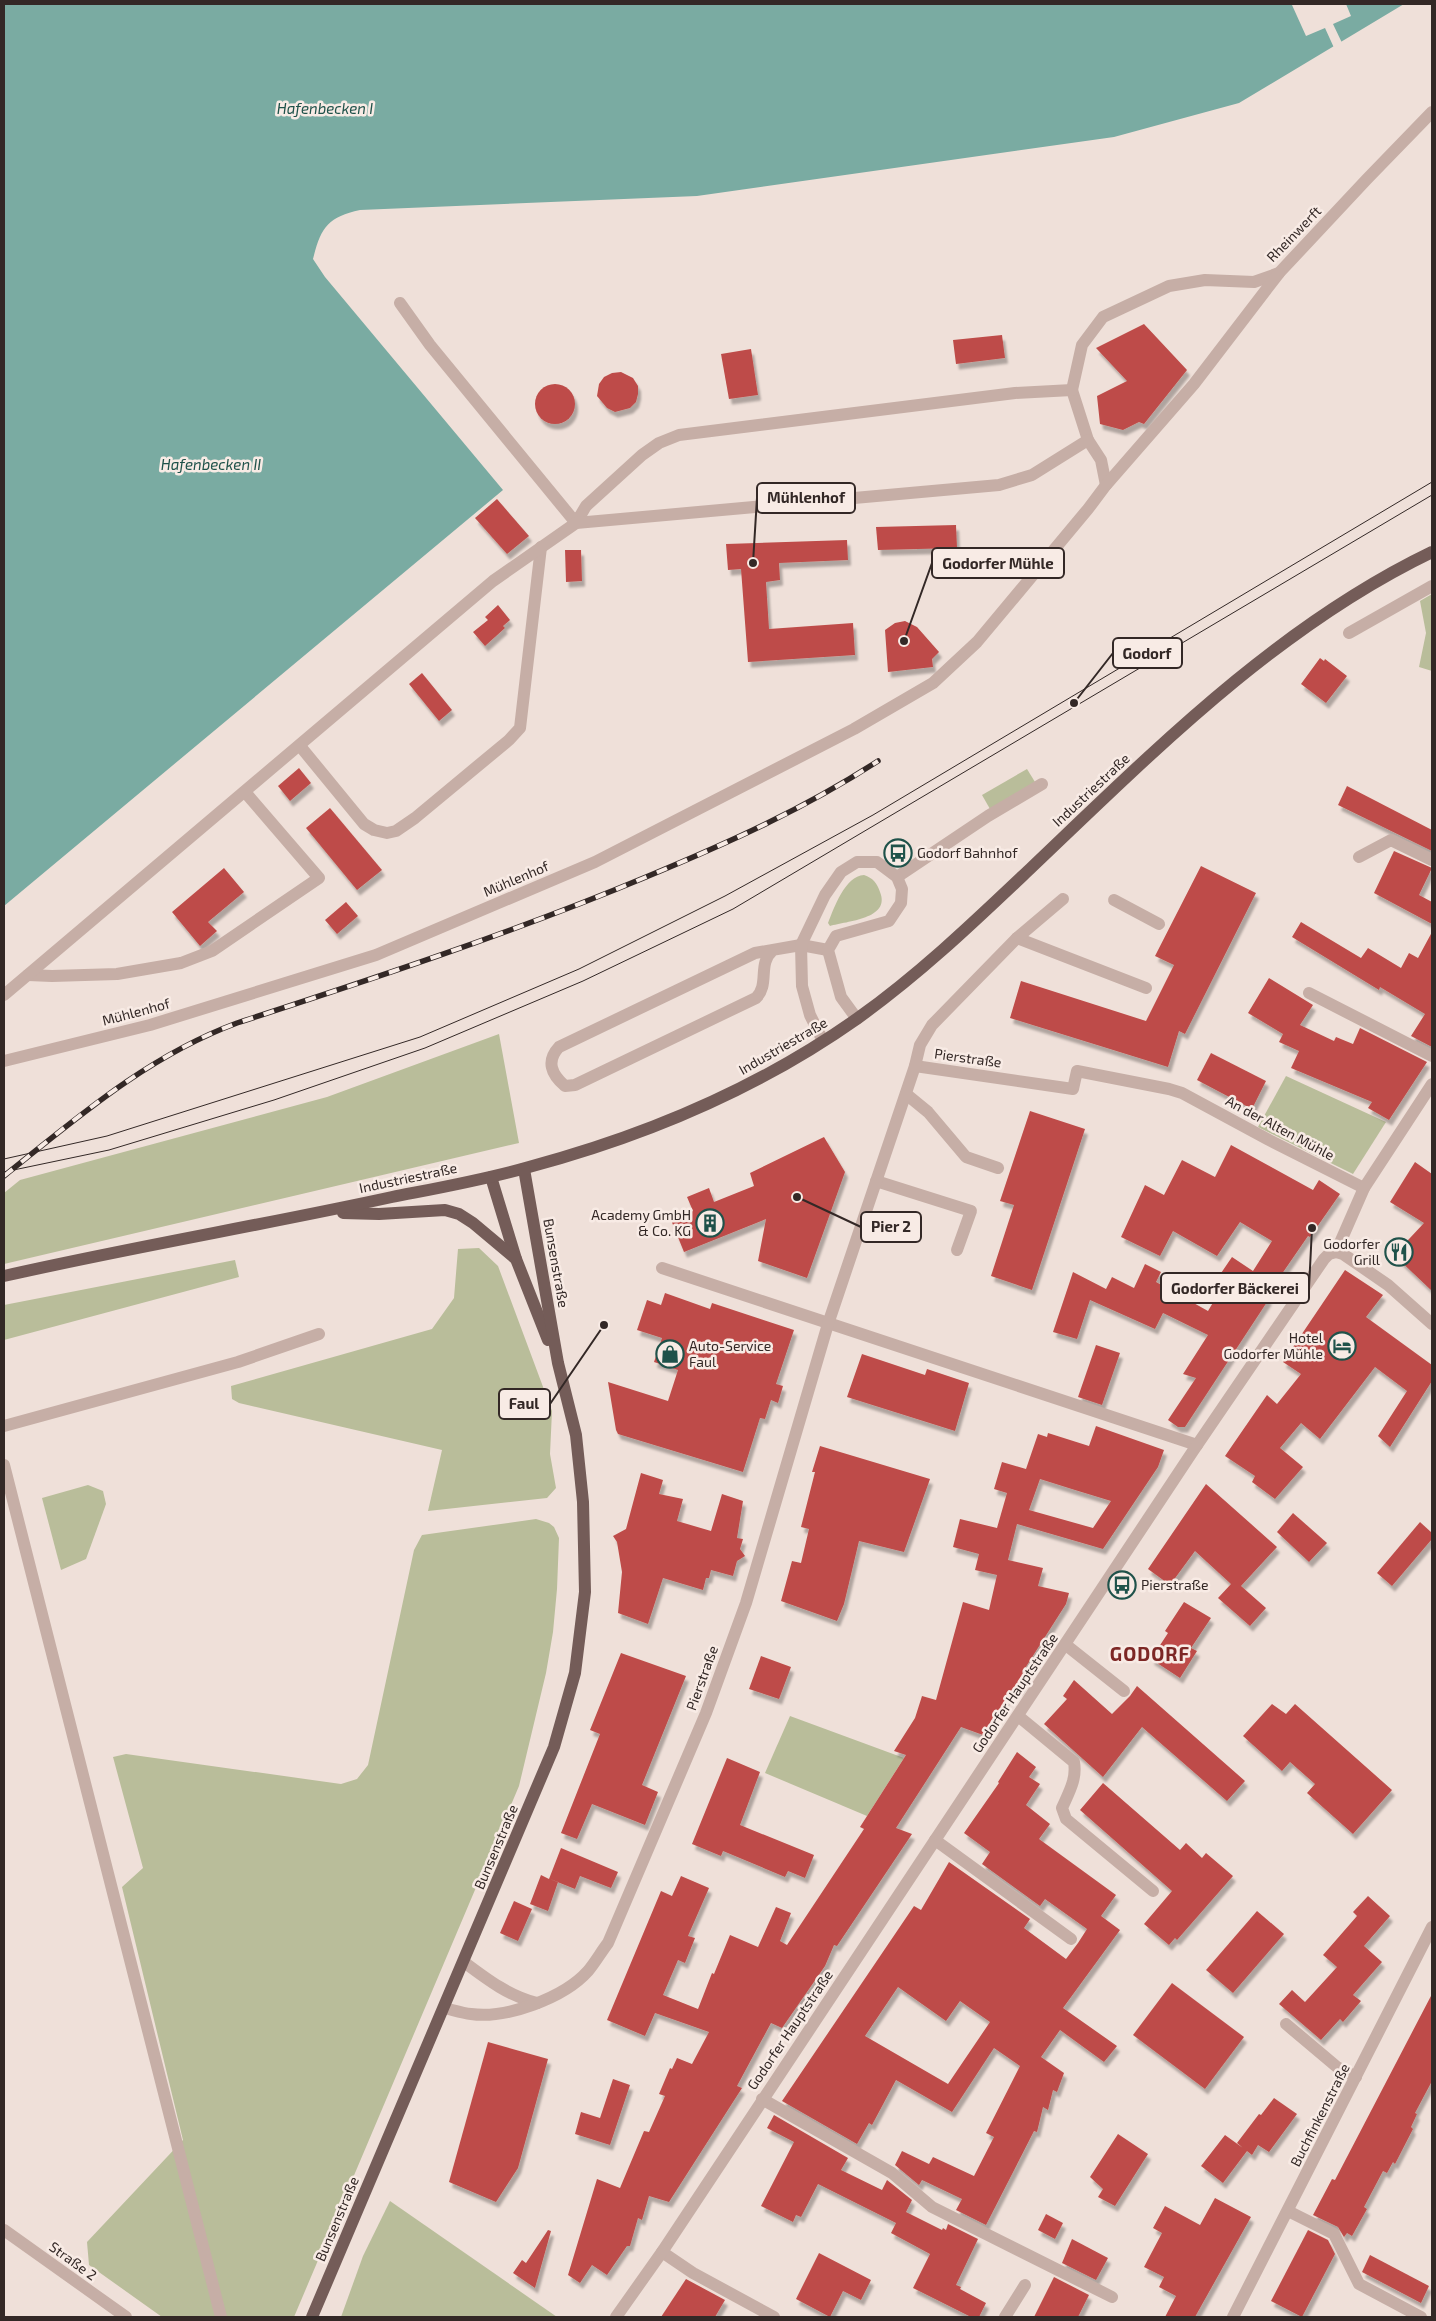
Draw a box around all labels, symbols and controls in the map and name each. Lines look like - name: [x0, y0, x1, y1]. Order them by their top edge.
- water label: Hafenbecken I: [277, 99, 373, 117]
- street label: Rheinwerft: [1263, 202, 1324, 265]
- water label: Hafenbecken II: [161, 455, 261, 473]
- callout: Mühlenhof: [757, 483, 855, 513]
- text: Mühlenhof: [767, 488, 846, 506]
- callout: Godorfer Mühle: [932, 548, 1064, 578]
- text: Godorfer Mühle: [942, 554, 1054, 572]
- callout: Godorf: [1113, 638, 1182, 668]
- text: Godorf: [1123, 644, 1172, 662]
- street label: Industriestraße: [1048, 749, 1133, 830]
- bus stop icon: Godorf Bahnhof: [883, 838, 913, 868]
- place label: Godorf Bahnhof: [917, 844, 1018, 861]
- street label: Mühlenhof: [480, 857, 552, 900]
- street label: Mühlenhof: [100, 994, 172, 1029]
- street label: Industriestraße: [735, 1013, 830, 1078]
- street label: Pierstraße: [933, 1044, 1003, 1071]
- street label: An der Alten Mühle: [1223, 1092, 1337, 1163]
- street label: Industriestraße: [357, 1159, 458, 1196]
- place label: Academy GmbH & Co. KG: [591, 1206, 691, 1239]
- building icon: Academy GmbH & Co. KG: [695, 1208, 725, 1238]
- callout: Pier 2: [861, 1212, 921, 1242]
- street label: Bunsenstraße: [540, 1217, 573, 1309]
- text: Pier 2: [871, 1217, 911, 1235]
- place label: Godorfer Grill: [1323, 1235, 1381, 1268]
- restaurant icon: Godorfer Grill: [1384, 1237, 1414, 1267]
- callout: Godorfer Bäckerei: [1161, 1273, 1309, 1303]
- text: Godorfer Bäckerei: [1171, 1279, 1299, 1297]
- place label: Hotel Godorfer Mühle: [1223, 1329, 1324, 1362]
- hotel icon: Hotel Godorfer Mühle: [1327, 1331, 1357, 1361]
- place label: Auto-Service Faul: [689, 1337, 771, 1370]
- shop icon: Auto-Service Faul: [655, 1339, 685, 1369]
- callout: Faul: [499, 1389, 550, 1419]
- text: Faul: [509, 1394, 539, 1412]
- bus stop icon: Pierstraße: [1107, 1570, 1137, 1600]
- place label: Pierstraße: [1141, 1576, 1209, 1593]
- street label: Godorfer Hauptstraße: [968, 1630, 1061, 1756]
- district label: GODORF: [1110, 1642, 1190, 1665]
- street label: Pierstraße: [682, 1643, 721, 1712]
- street label: Bunsenstraße: [470, 1802, 521, 1892]
- street label: Godorfer Hauptstraße: [743, 1967, 836, 2093]
- street label: Buchfinkenstraße: [1286, 2060, 1353, 2169]
- street label: Bunsenstraße: [311, 2174, 362, 2264]
- street label: Straße 2: [46, 2238, 100, 2284]

